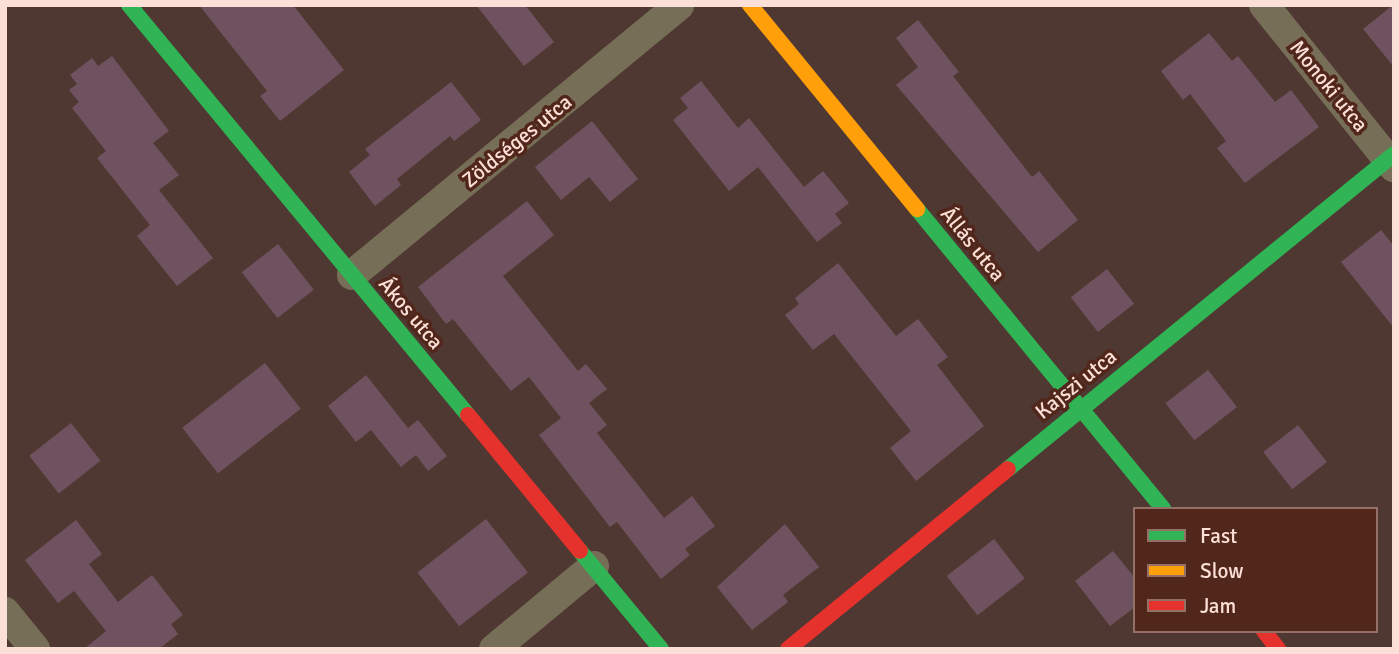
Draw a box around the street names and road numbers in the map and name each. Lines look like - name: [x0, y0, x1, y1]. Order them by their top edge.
- street label: Monoki utca: [1285, 35, 1373, 137]
- street label: Zöldséges utca: [457, 89, 577, 193]
- street label: Állás utca: [935, 202, 1011, 286]
- street label: Ákos utca: [373, 272, 449, 354]
- street label: Kajszi utca: [1030, 344, 1122, 424]

